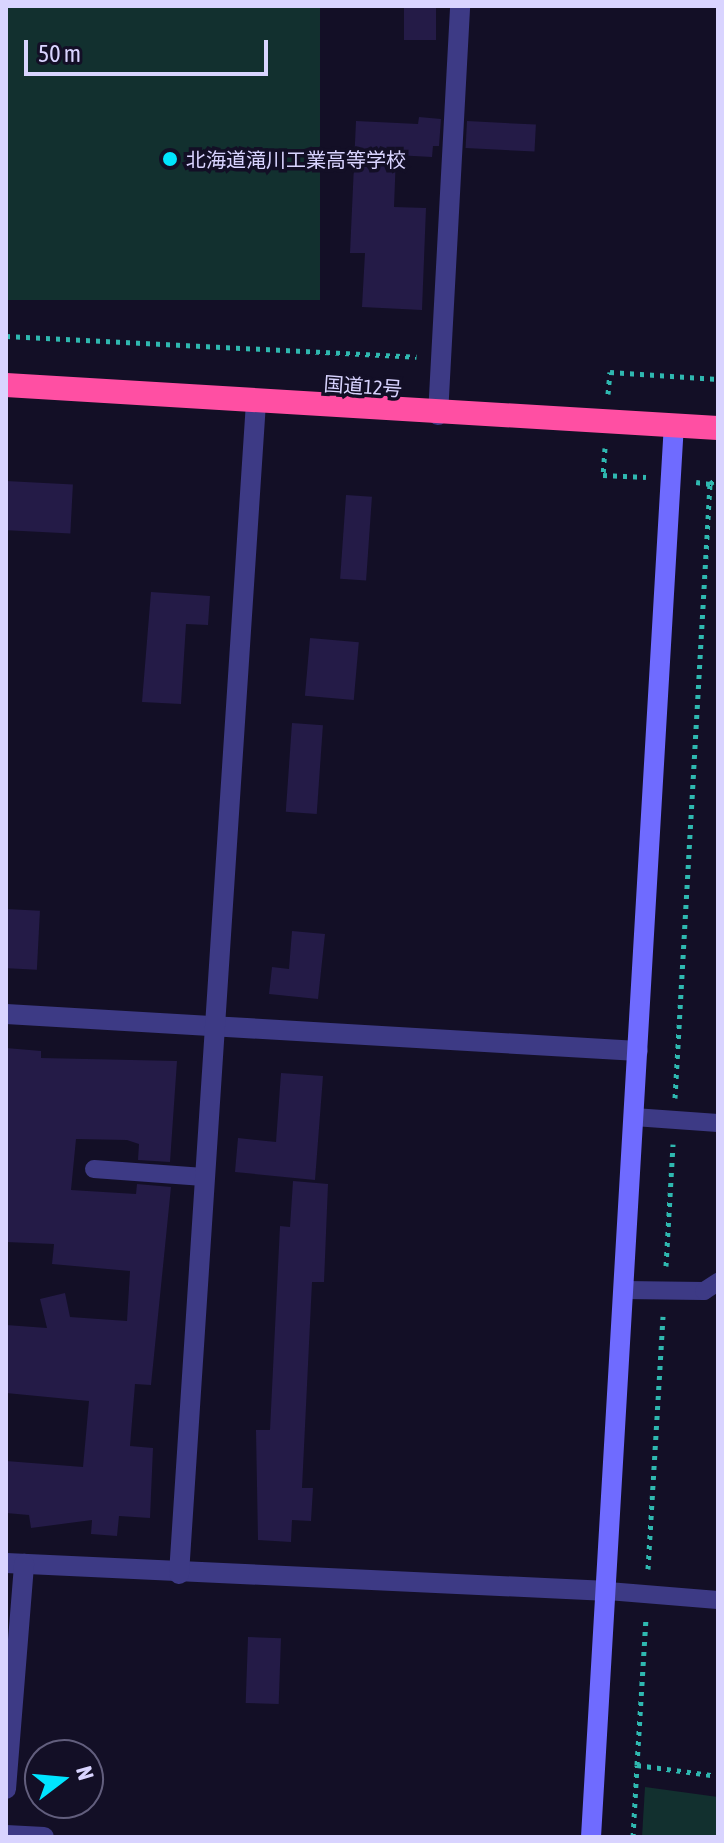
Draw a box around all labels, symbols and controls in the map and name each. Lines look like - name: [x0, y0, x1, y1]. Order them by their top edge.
- scale bar: [28, 24, 272, 74]
- text: 50 m: [38, 40, 81, 67]
- place label: 北海道滝川工業高等学校: [186, 147, 406, 171]
- marker: 北海道滝川工業高等学校: [161, 150, 179, 168]
- street label: 国道12号: [323, 371, 403, 401]
- north arrow: [24, 1739, 104, 1819]
- text: N: [71, 1763, 99, 1783]

